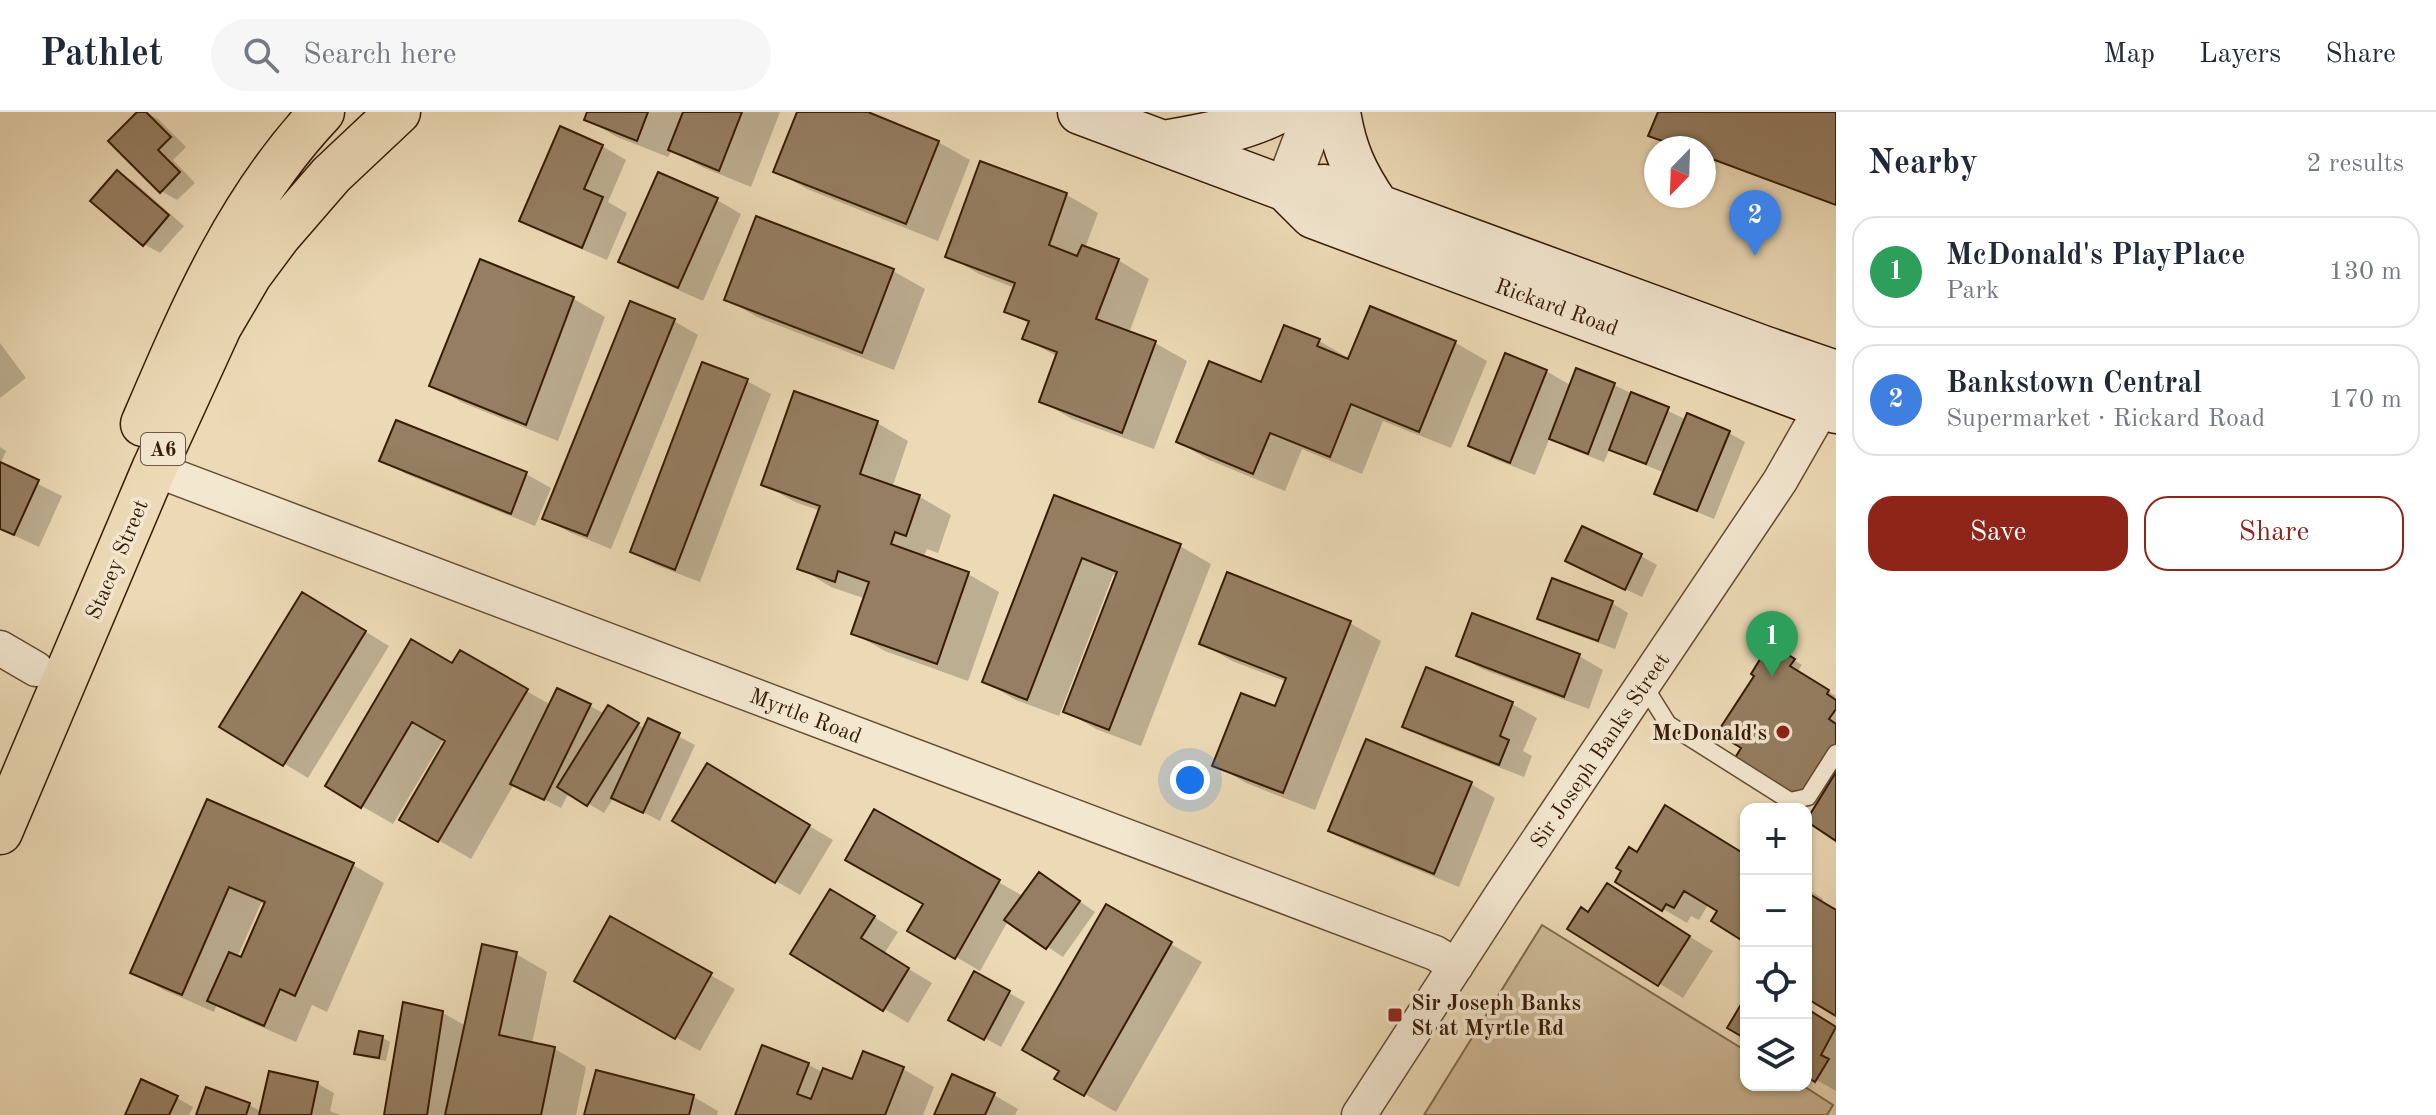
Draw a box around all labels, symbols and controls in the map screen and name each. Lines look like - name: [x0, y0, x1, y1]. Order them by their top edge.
- search box: [211, 19, 771, 91]
- icon: search: [239, 33, 283, 77]
- text: Pathlet: [40, 36, 163, 74]
- text: Search here: [303, 40, 456, 70]
- text: Map: [2103, 41, 2155, 69]
- text: Layers: [2199, 41, 2281, 69]
- text: Share: [2325, 41, 2396, 69]
- north arrow: [1644, 136, 1716, 208]
- text: Nearby: [1868, 147, 1978, 181]
- text: 2 results: [2306, 151, 2404, 177]
- pin: 2: [1729, 190, 1781, 256]
- text: McDonald's PlayPlace: [1946, 241, 2245, 271]
- text: 1: [1888, 259, 1904, 285]
- text: 130 m: [2329, 259, 2402, 285]
- street label: Rickard Road: [1492, 275, 1621, 340]
- text: Park: [1946, 278, 2000, 304]
- text: Bankstown Central: [1946, 369, 2202, 399]
- text: 2: [1888, 387, 1904, 413]
- text: 170 m: [2329, 387, 2402, 413]
- text: Supermarket · Rickard Road: [1946, 406, 2265, 432]
- road number: A6: [141, 433, 185, 465]
- button: Save: [1868, 496, 2128, 571]
- button: Share: [2144, 496, 2404, 571]
- street label: Stacey Street: [83, 497, 153, 623]
- pin: 1: [1746, 611, 1798, 677]
- street label: Sir Joseph Banks Street: [1527, 650, 1674, 853]
- street label: Myrtle Road: [746, 685, 864, 748]
- place label: McDonald's: [1652, 723, 1767, 745]
- marker: McDonald's: [1774, 723, 1792, 741]
- your location: [1170, 760, 1210, 800]
- map controls: [1740, 803, 1812, 1091]
- button: +: [1740, 803, 1812, 875]
- button: −: [1740, 875, 1812, 947]
- button: locate: [1740, 947, 1812, 1019]
- place label: Sir Joseph Banks St at Myrtle Rd: [1411, 993, 1581, 1040]
- marker: Sir Joseph Banks St at Myrtle Rd: [1386, 1006, 1404, 1024]
- button: layers: [1740, 1019, 1812, 1091]

